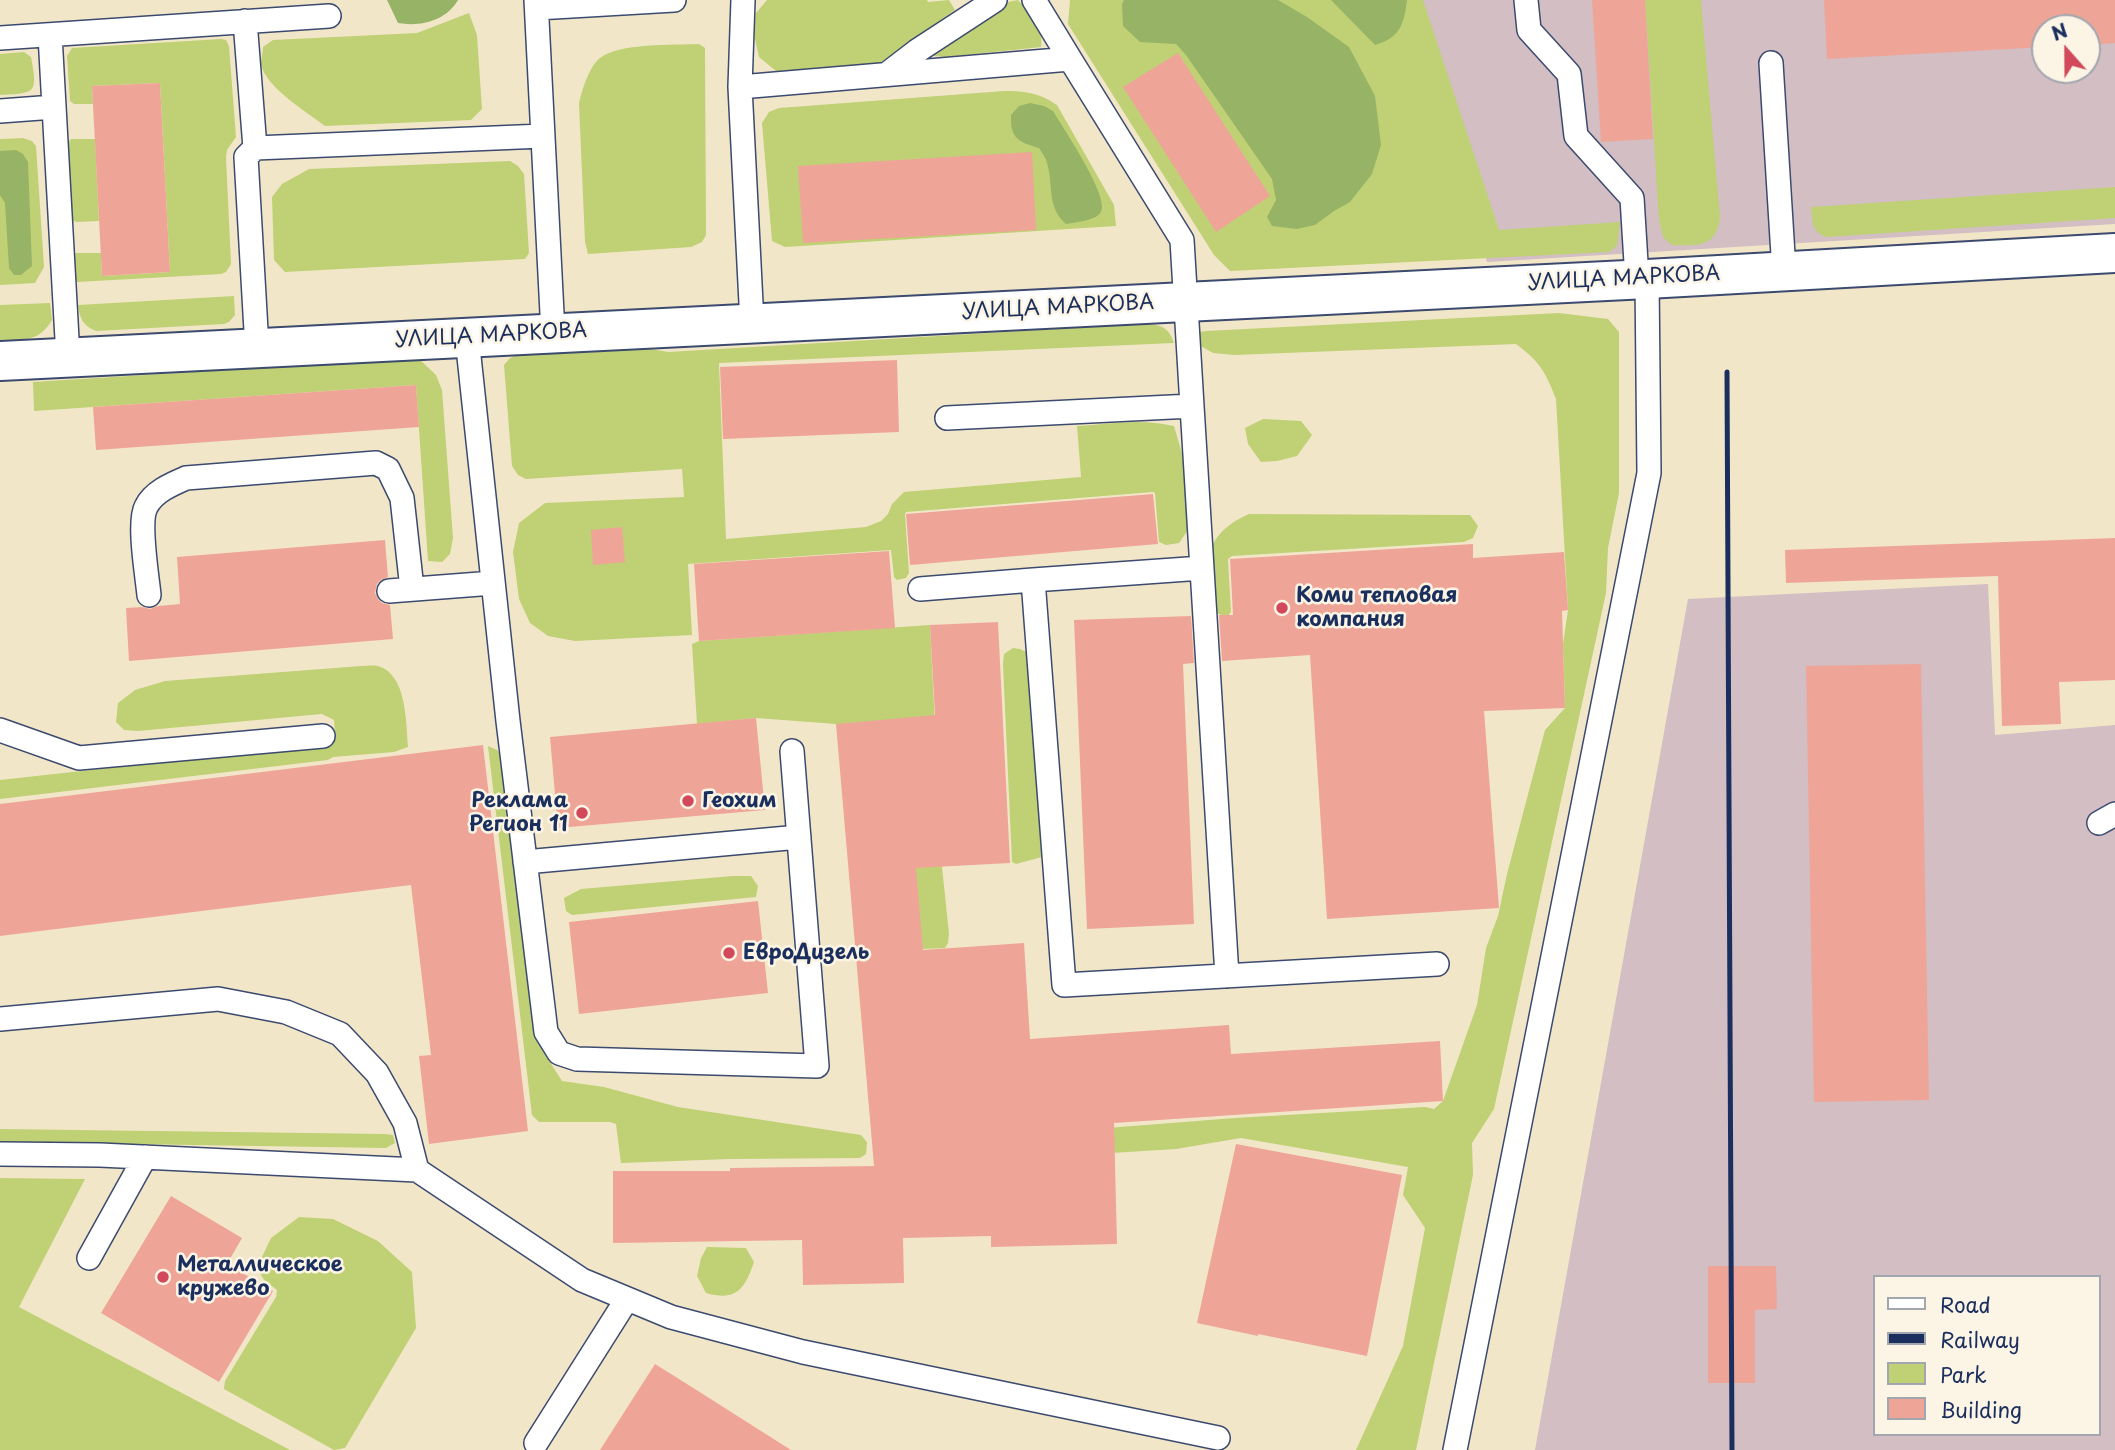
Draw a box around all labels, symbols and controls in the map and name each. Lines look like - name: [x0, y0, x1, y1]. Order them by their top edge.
- north arrow: [2031, 14, 2101, 84]
- text: N: [2047, 15, 2071, 47]
- street label: УЛИЦА МАРКОВА: [1527, 261, 1721, 297]
- street label: УЛИЦА МАРКОВА: [961, 290, 1155, 326]
- street label: УЛИЦА МАРКОВА: [394, 318, 588, 354]
- place label: Коми тепловая компания: [1296, 583, 1457, 633]
- marker: Коми тепловая компания: [1274, 600, 1290, 616]
- place label: Реклама Регион 11: [469, 788, 568, 838]
- place label: Геохим: [702, 788, 777, 814]
- marker: Геохим: [680, 793, 696, 809]
- marker: Реклама Регион 11: [574, 805, 590, 821]
- place label: ЕвроДизель: [743, 940, 869, 966]
- marker: ЕвроДизель: [721, 945, 737, 961]
- place label: Металлическое кружево: [177, 1252, 343, 1302]
- marker: Металлическое кружево: [155, 1269, 171, 1285]
- legend: [1874, 1275, 2101, 1436]
- text: Road: [1940, 1288, 1991, 1320]
- text: Railway: [1940, 1323, 2020, 1355]
- text: Park: [1940, 1358, 1987, 1390]
- text: Building: [1940, 1393, 2022, 1425]

